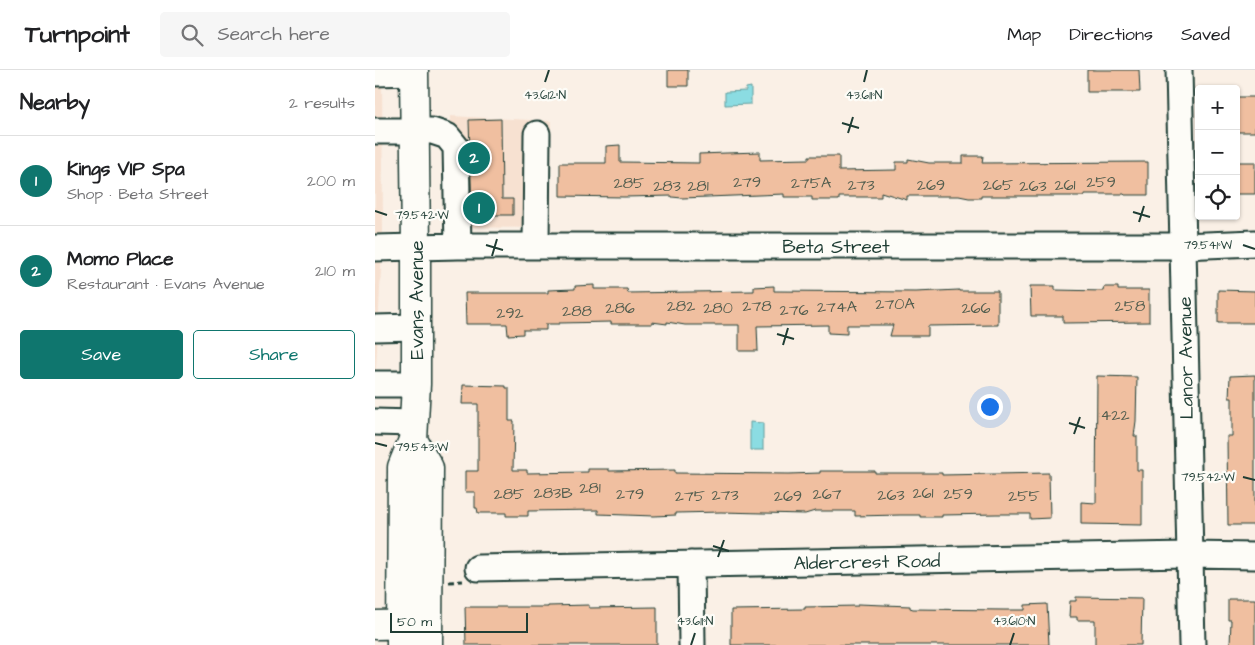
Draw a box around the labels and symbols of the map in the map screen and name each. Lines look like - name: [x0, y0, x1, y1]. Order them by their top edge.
- text: 43.612°N: [524, 87, 567, 104]
- text: 43.611°N: [846, 87, 883, 104]
- pin: 2: [458, 139, 490, 177]
- house number: 279: [733, 171, 761, 193]
- house number: 259: [1086, 171, 1116, 193]
- house number: 285: [614, 172, 645, 194]
- house number: 275A: [791, 172, 831, 194]
- house number: 273: [847, 174, 875, 196]
- house number: 269: [917, 174, 945, 196]
- house number: 265: [983, 174, 1014, 196]
- house number: 261: [1054, 174, 1076, 196]
- house number: 283: [653, 175, 681, 197]
- house number: 281: [687, 175, 709, 197]
- house number: 263: [1019, 175, 1047, 197]
- pin: 1: [463, 189, 495, 227]
- text: 79.542°W: [395, 207, 449, 224]
- street label: Beta Street: [782, 234, 890, 261]
- text: 79.541°W: [1184, 237, 1233, 254]
- street label: Evans Avenue: [404, 240, 431, 360]
- house number: 270A: [875, 293, 915, 315]
- house number: 282: [667, 295, 695, 317]
- house number: 278: [742, 295, 772, 317]
- house number: 258: [1115, 295, 1145, 317]
- house number: 274A: [817, 296, 857, 318]
- street label: Lanor Avenue: [1172, 296, 1201, 420]
- house number: 286: [605, 297, 635, 319]
- house number: 280: [703, 297, 733, 319]
- house number: 266: [961, 297, 991, 319]
- house number: 276: [779, 299, 809, 321]
- house number: 288: [562, 300, 592, 322]
- house number: 292: [496, 302, 524, 324]
- your location: [977, 394, 1003, 420]
- house number: 422: [1100, 404, 1130, 426]
- text: 79.543°W: [396, 439, 449, 456]
- text: 79.542°W: [1181, 469, 1235, 486]
- house number: 281: [579, 477, 601, 499]
- house number: 283B: [533, 482, 573, 504]
- house number: 261: [912, 482, 934, 504]
- house number: 285: [494, 483, 525, 505]
- house number: 279: [616, 483, 644, 505]
- house number: 267: [812, 483, 842, 505]
- house number: 259: [943, 483, 973, 505]
- house number: 273: [711, 484, 739, 506]
- house number: 263: [877, 484, 905, 506]
- house number: 275: [675, 485, 706, 507]
- house number: 269: [774, 485, 802, 507]
- house number: 255: [1008, 485, 1041, 507]
- street label: Aldercrest Road: [793, 548, 941, 577]
- scale bar: [390, 610, 527, 633]
- text: 43.611°N: [677, 613, 714, 630]
- text: 43.610°N: [993, 613, 1036, 630]

